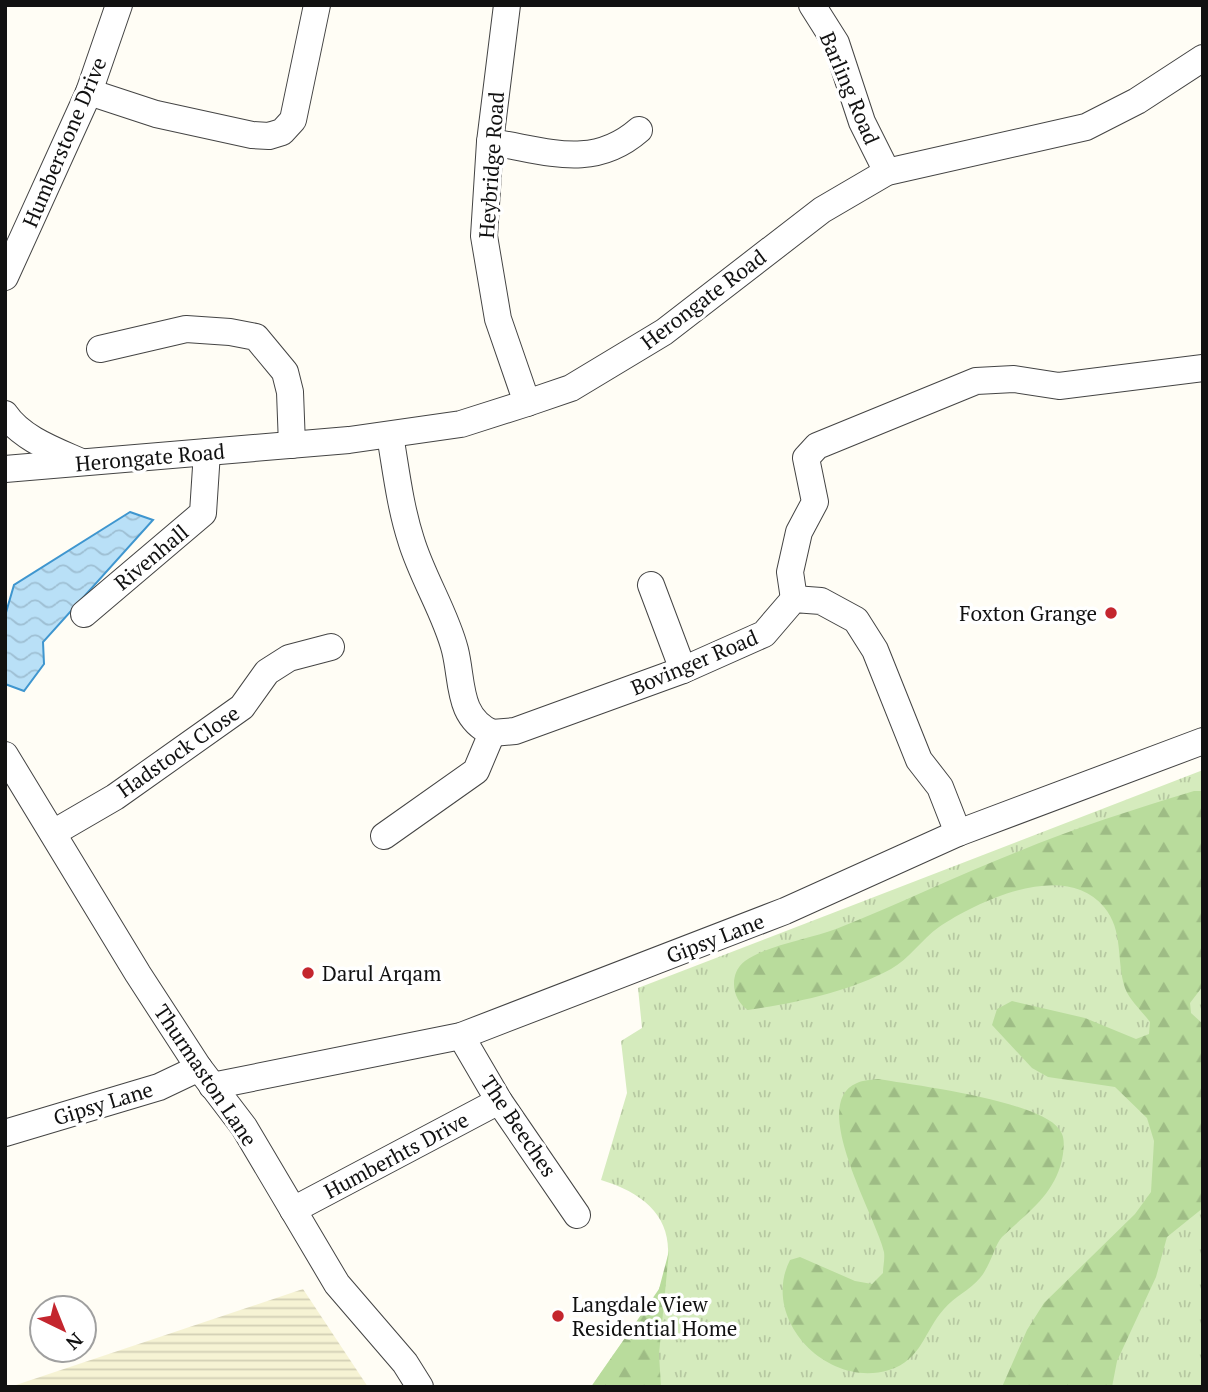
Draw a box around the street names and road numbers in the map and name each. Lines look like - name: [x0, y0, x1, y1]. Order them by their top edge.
- street label: Barling Road: [814, 27, 886, 149]
- street label: Humberstone Drive: [16, 53, 112, 231]
- street label: Heybridge Road: [472, 90, 510, 239]
- street label: Herongate Road: [635, 242, 772, 355]
- street label: Herongate Road: [74, 436, 226, 477]
- street label: Rivenhall: [108, 518, 194, 596]
- street label: Bovinger Road: [626, 623, 762, 701]
- street label: Hadstock Close: [111, 699, 245, 803]
- street label: Gipsy Lane: [662, 907, 768, 969]
- street label: Thurmaston Lane: [148, 999, 264, 1151]
- street label: The Beeches: [475, 1070, 563, 1182]
- street label: Gipsy Lane: [50, 1075, 156, 1131]
- street label: Humberhts Drive: [319, 1105, 473, 1205]

